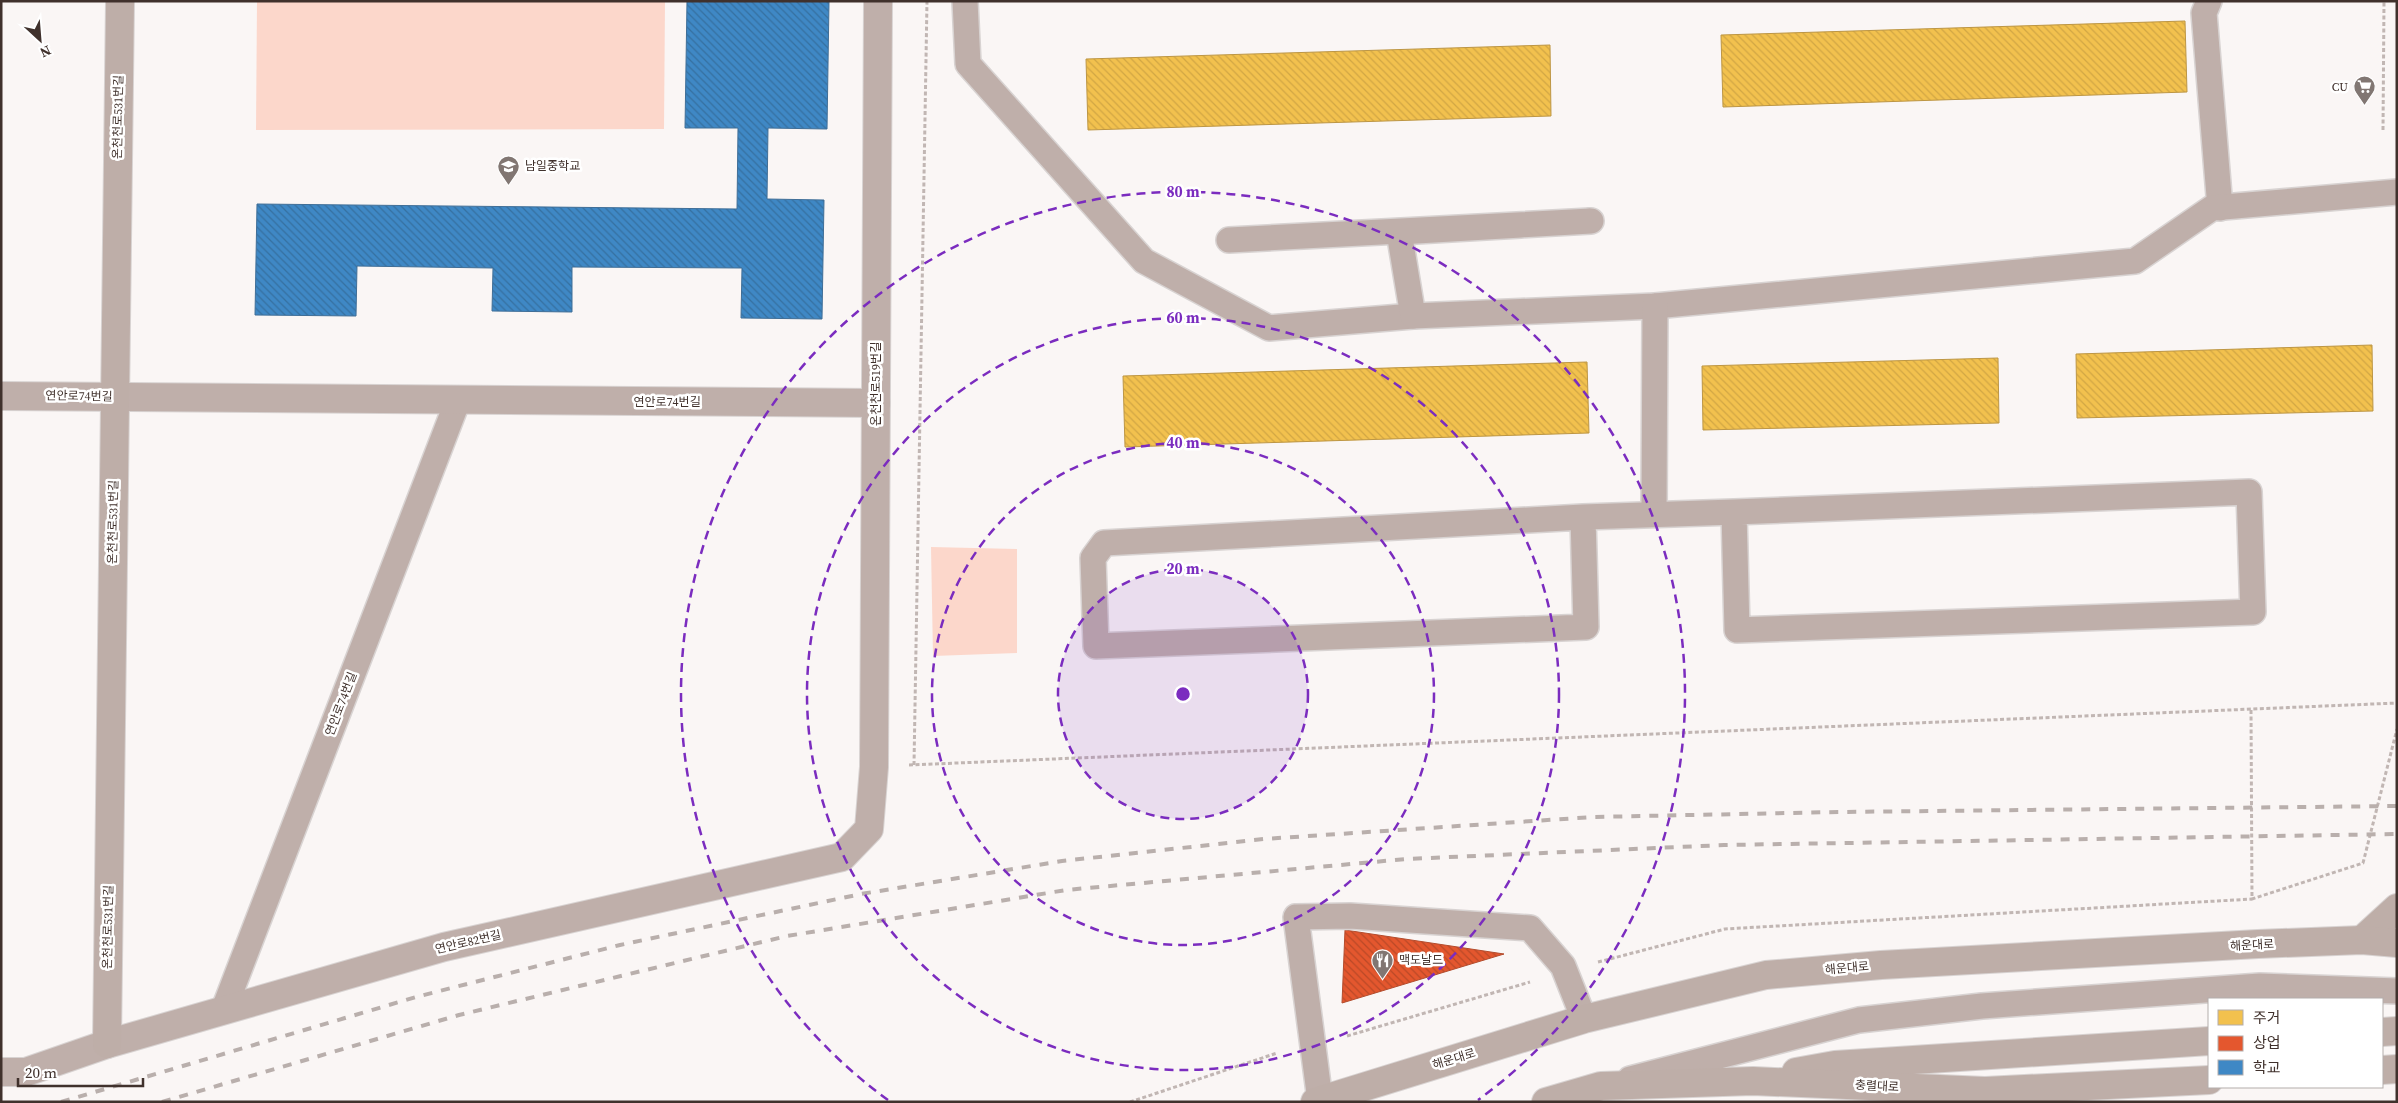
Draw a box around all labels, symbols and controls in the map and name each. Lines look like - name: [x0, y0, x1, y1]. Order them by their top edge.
- north arrow: [15, 15, 65, 65]
- text: N: [37, 40, 55, 63]
- street label: 온천천로531번길: [109, 75, 127, 159]
- supermarket icon: CU: [2352, 75, 2376, 106]
- place label: CU: [2332, 79, 2348, 95]
- school or university icon: 남일중학교: [497, 154, 521, 185]
- place label: 남일중학교: [525, 158, 580, 174]
- text: 80 m: [1166, 181, 1200, 202]
- text: 60 m: [1166, 307, 1200, 328]
- street label: 온천천로519번길: [868, 342, 884, 426]
- street label: 연안로74번길: [45, 387, 113, 405]
- street label: 연안로74번길: [633, 394, 701, 410]
- text: 40 m: [1166, 432, 1200, 453]
- street label: 온천천로531번길: [104, 480, 122, 564]
- text: 20 m: [1166, 558, 1200, 579]
- street label: 연안로74번길: [321, 670, 361, 738]
- centre of rings: [1174, 685, 1192, 703]
- street label: 온천천로531번길: [99, 885, 117, 969]
- street label: 연안로82번길: [433, 927, 503, 957]
- street label: 해운대로: [2230, 936, 2274, 954]
- restaurant icon: 맥도날드: [1371, 948, 1395, 979]
- place label: 맥도날드: [1399, 952, 1443, 968]
- street label: 해운대로: [1824, 958, 1870, 978]
- legend: [2208, 998, 2383, 1088]
- text: 주거: [2253, 1007, 2281, 1028]
- text: 상업: [2253, 1032, 2281, 1053]
- street label: 해운대로: [1431, 1045, 1477, 1073]
- scale bar: [18, 1056, 142, 1088]
- text: 학교: [2253, 1057, 2281, 1078]
- text: 20 m: [25, 1062, 57, 1083]
- street label: 충렬대로: [1855, 1077, 1899, 1095]

